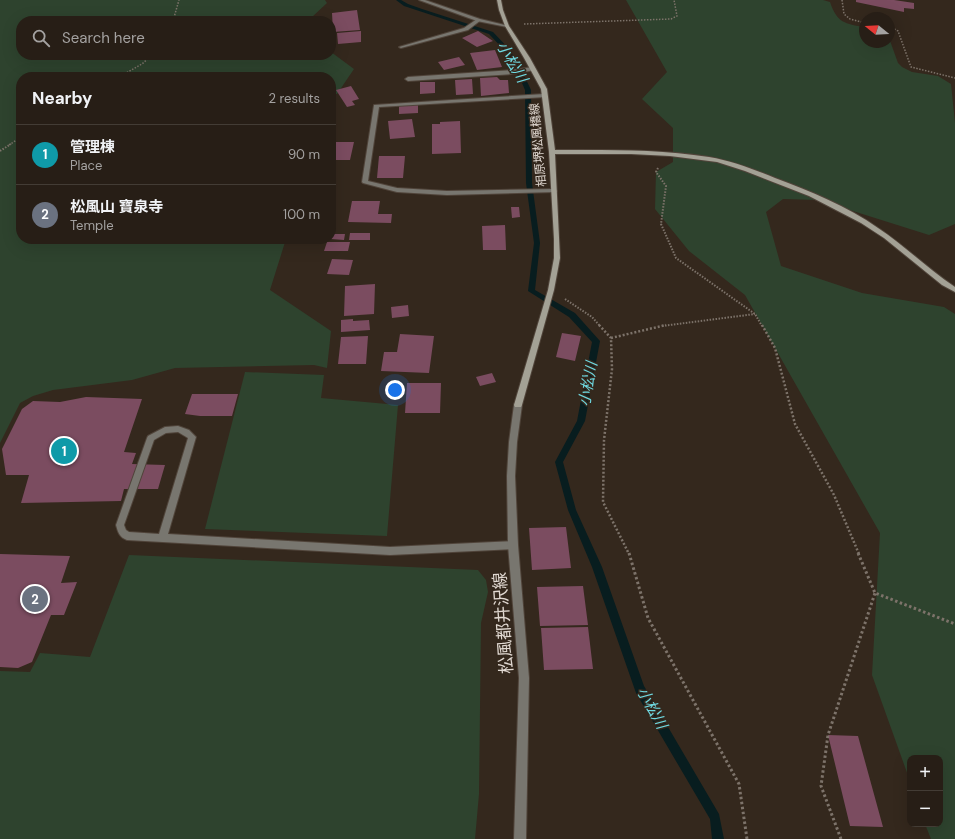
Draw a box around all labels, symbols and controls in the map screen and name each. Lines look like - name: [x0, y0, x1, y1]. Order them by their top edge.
- north arrow: [859, 12, 895, 48]
- search box: [16, 16, 336, 60]
- icon: search: [30, 27, 52, 49]
- text: Search here: [62, 28, 145, 48]
- water label: 小松川: [492, 38, 533, 88]
- text: Nearby: [32, 87, 92, 109]
- text: 2 results: [269, 90, 320, 107]
- street label: 相原堺松風橋線: [526, 102, 550, 188]
- text: 管理棟: [70, 137, 115, 157]
- text: 1: [43, 146, 47, 163]
- text: 90 m: [288, 146, 320, 163]
- text: Place: [70, 157, 102, 174]
- text: 松風山 寶泉寺: [70, 197, 164, 217]
- text: 2: [41, 206, 49, 223]
- text: 100 m: [283, 206, 320, 223]
- text: Temple: [70, 217, 114, 234]
- water label: 小松川: [574, 358, 602, 408]
- your location: [385, 380, 405, 400]
- pin: 1: [51, 436, 77, 466]
- street label: 松風都井沢線: [488, 571, 518, 675]
- pin: 2: [22, 584, 48, 614]
- water label: 小松川: [632, 683, 673, 734]
- map controls: [907, 755, 943, 827]
- button: +: [907, 755, 943, 791]
- button: −: [907, 791, 943, 827]

